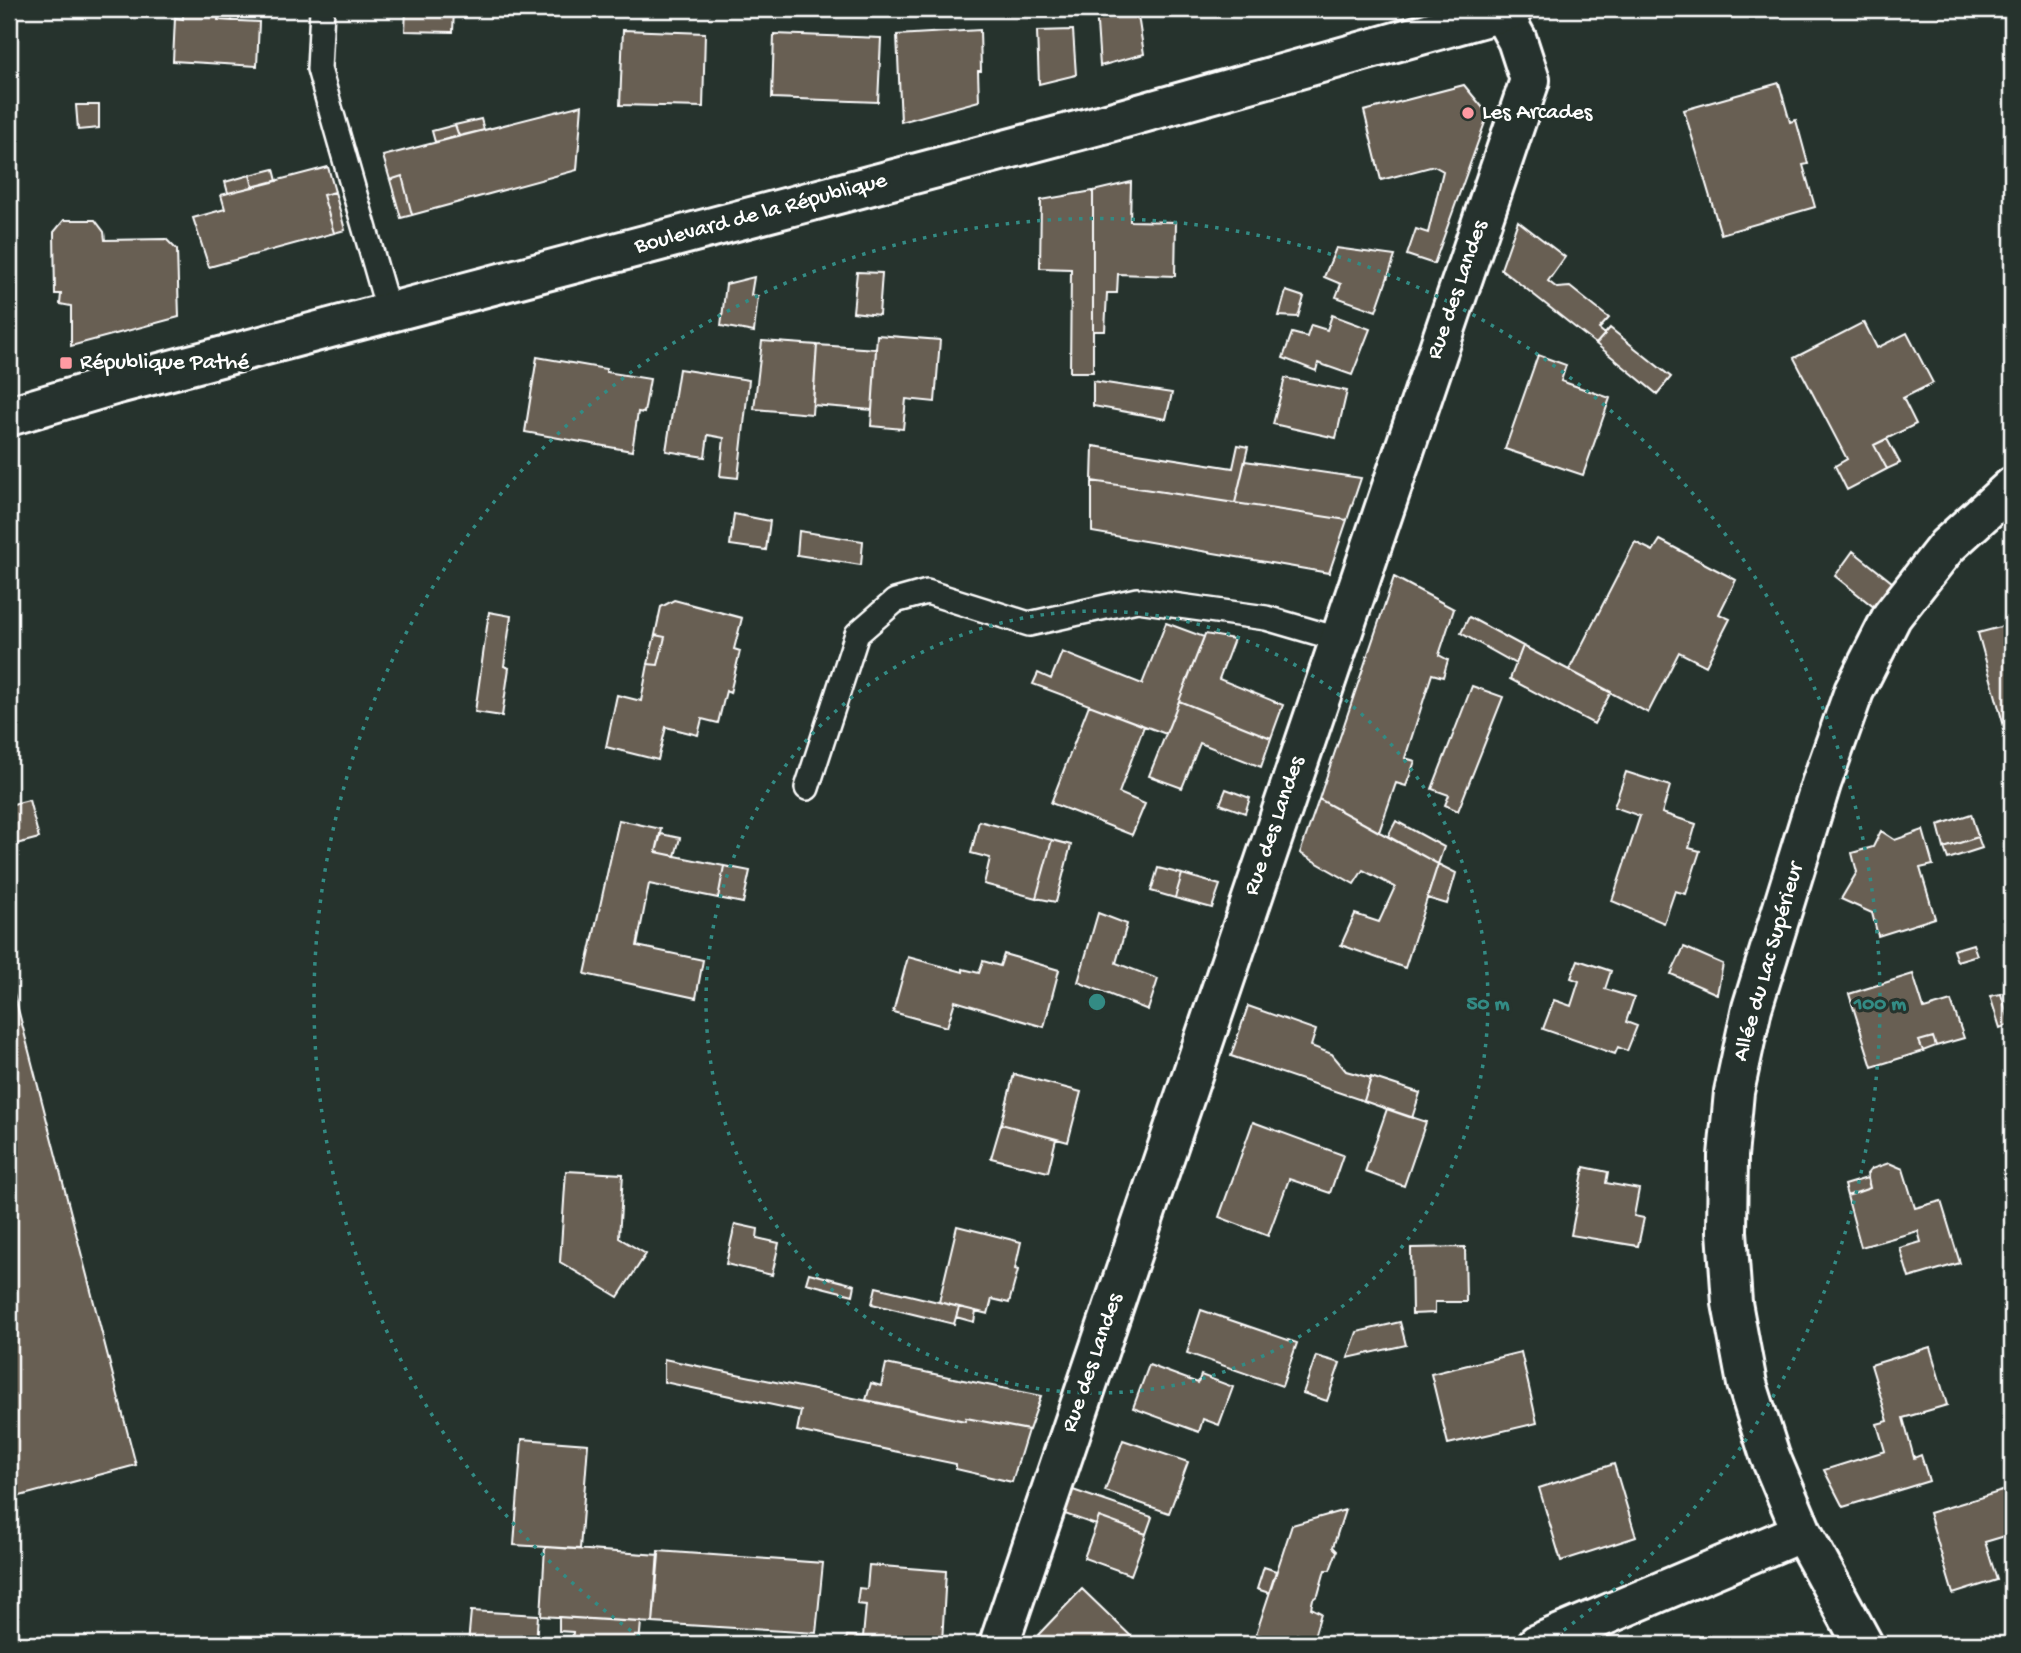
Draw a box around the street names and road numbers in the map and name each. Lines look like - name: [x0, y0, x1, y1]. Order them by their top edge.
- street label: Boulevard de la République: [631, 167, 891, 261]
- street label: Rue des Landes: [1422, 216, 1495, 363]
- street label: Rue des Landes: [1239, 752, 1312, 899]
- street label: Allée du Lac Supérieur: [1728, 858, 1811, 1065]
- street label: Rue des Landes: [1057, 1289, 1130, 1436]

